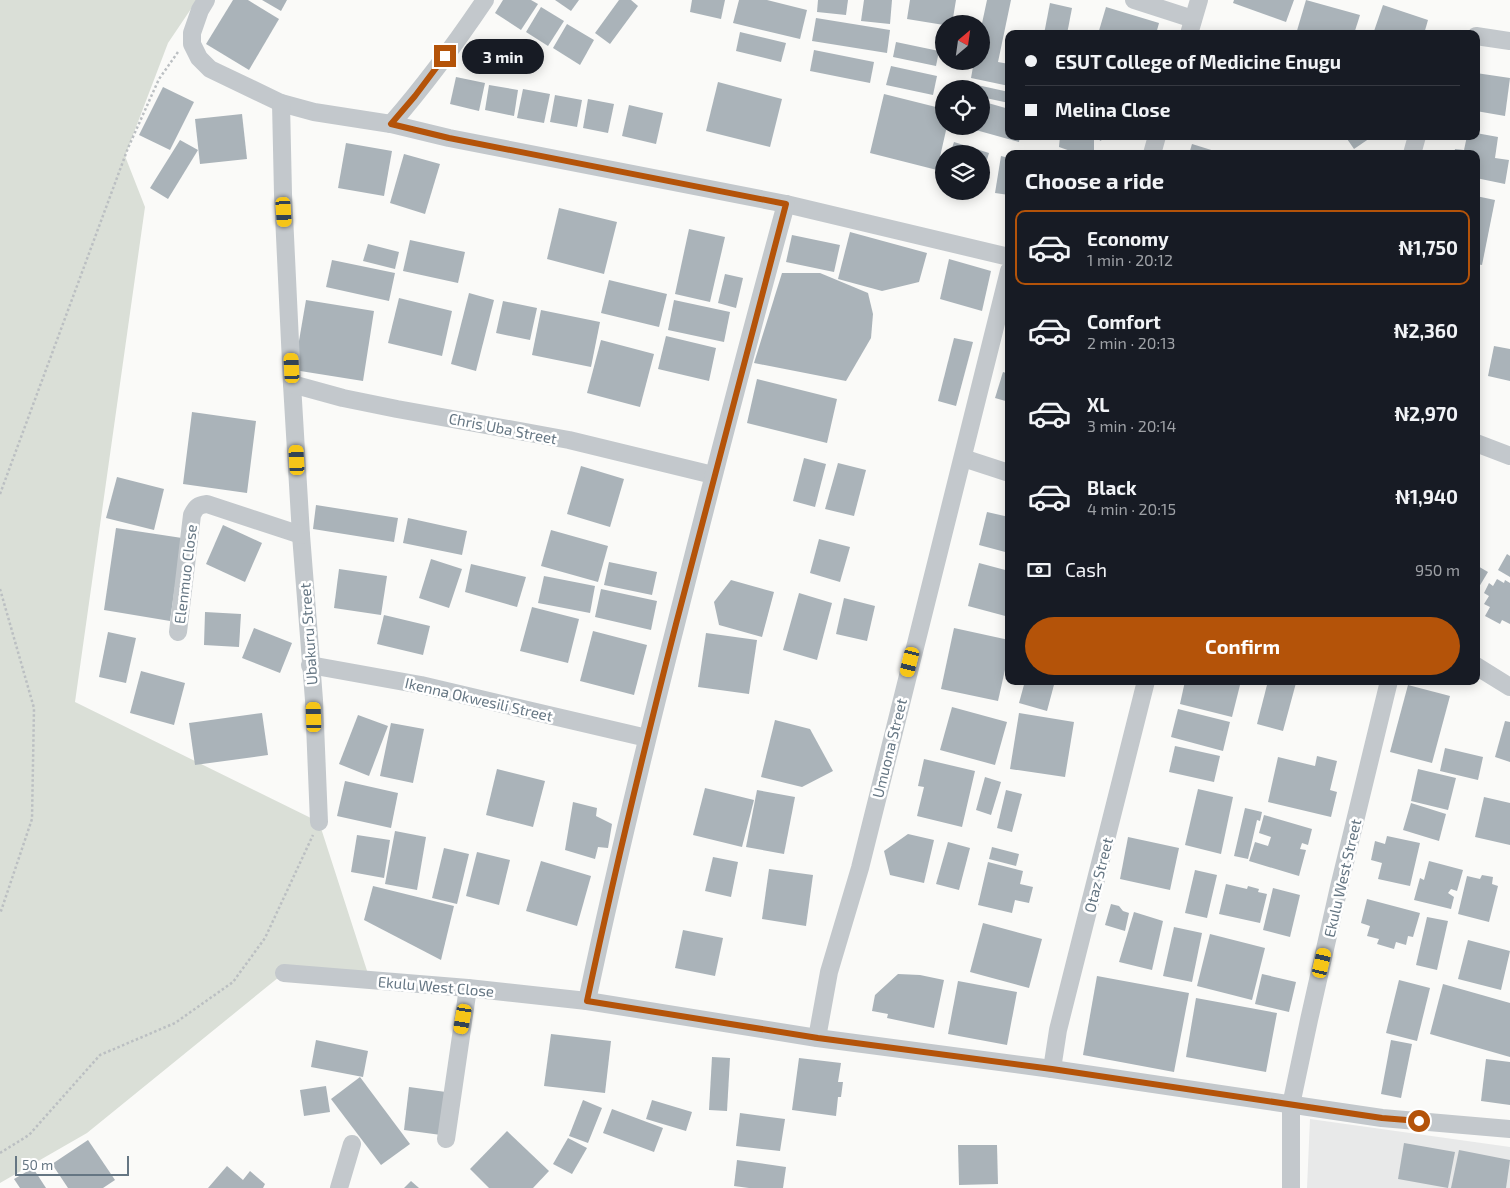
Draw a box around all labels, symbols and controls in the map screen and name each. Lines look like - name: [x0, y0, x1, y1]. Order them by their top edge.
- north arrow: [935, 15, 990, 70]
- map controls: [935, 15, 990, 200]
- callout: 3 min: [462, 38, 545, 74]
- route end: [434, 45, 456, 67]
- text: 3 min: [483, 47, 523, 66]
- text: ESUT College of Medicine Enugu: [1055, 50, 1341, 73]
- button: locate: [935, 80, 990, 135]
- text: Melina Close: [1055, 98, 1170, 121]
- button: layers: [935, 145, 990, 200]
- text: Choose a ride: [1025, 167, 1164, 193]
- car: [275, 197, 292, 227]
- icon: car: [1027, 225, 1072, 270]
- text: Economy: [1087, 227, 1169, 250]
- text: ₦1,750: [1399, 236, 1458, 259]
- text: 1 min · 20:12: [1087, 250, 1173, 269]
- icon: car: [1027, 308, 1072, 353]
- text: Comfort: [1087, 310, 1161, 333]
- text: ₦2,360: [1394, 319, 1458, 342]
- text: 2 min · 20:13: [1087, 333, 1175, 352]
- car: [283, 353, 300, 383]
- icon: car: [1027, 391, 1072, 436]
- text: XL: [1087, 393, 1109, 416]
- text: ₦2,970: [1394, 402, 1458, 425]
- street label: Chris Uba Street: [447, 409, 559, 447]
- text: 3 min · 20:14: [1087, 416, 1176, 435]
- car: [288, 445, 305, 475]
- icon: car: [1027, 474, 1072, 519]
- text: Black: [1087, 476, 1137, 499]
- text: ₦1,940: [1395, 485, 1458, 508]
- text: 4 min · 20:15: [1087, 499, 1176, 518]
- street label: Elenmuo Close: [170, 523, 200, 625]
- icon: cash: [1025, 556, 1053, 584]
- text: Cash: [1065, 558, 1107, 581]
- text: 950 m: [1415, 560, 1460, 579]
- street label: Ubakuru Street: [295, 582, 321, 686]
- button: Confirm: [1025, 617, 1460, 675]
- car: [899, 646, 920, 678]
- street label: Ikenna Okwesili Street: [403, 673, 555, 725]
- street label: Umuona Street: [868, 696, 910, 800]
- car: [305, 702, 322, 732]
- street label: Ekulu West Street: [1320, 817, 1364, 939]
- street label: Otaz Street: [1080, 835, 1116, 914]
- car: [1311, 947, 1332, 979]
- street label: Ekulu West Close: [377, 972, 495, 1000]
- car: [453, 1003, 472, 1035]
- route start: [1408, 1110, 1430, 1132]
- scale bar: [15, 1153, 129, 1176]
- text: 50 m: [22, 1156, 53, 1173]

